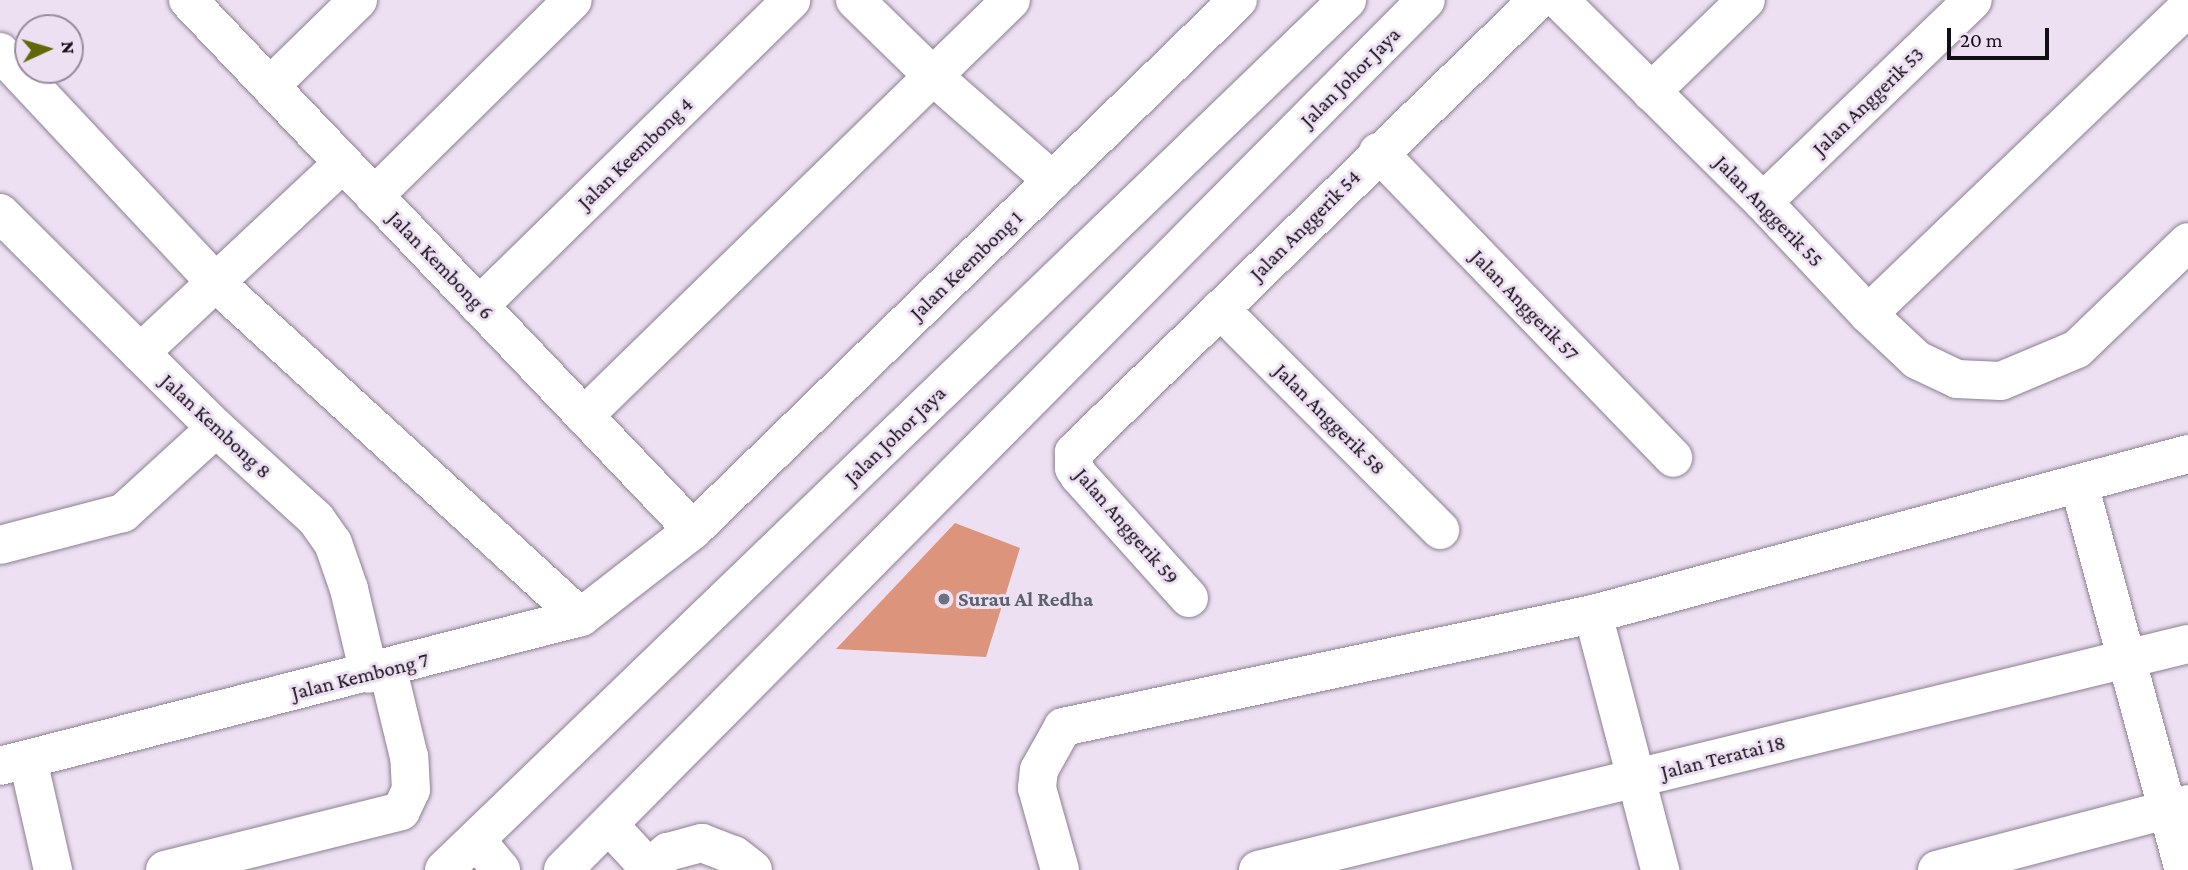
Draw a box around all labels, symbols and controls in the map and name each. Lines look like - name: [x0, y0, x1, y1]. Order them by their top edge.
- north arrow: [14, 14, 84, 84]
- scale bar: [1950, 14, 2052, 58]
- street label: Jalan Johor Jaya: [1295, 22, 1405, 132]
- text: 20 m: [1960, 28, 2003, 52]
- text: N: [58, 40, 79, 55]
- street label: Jalan Anggerik 53: [1807, 41, 1929, 161]
- street label: Jalan Keembong 4: [572, 92, 698, 214]
- street label: Jalan Anggerik 55: [1709, 150, 1829, 272]
- street label: Jalan Anggerik 54: [1244, 164, 1366, 286]
- street label: Jalan Kembong 6: [383, 205, 499, 325]
- street label: Jalan Keembong 1: [904, 205, 1028, 325]
- street label: Jalan Anggerik 57: [1466, 244, 1584, 366]
- street label: Jalan Anggerik 58: [1269, 358, 1391, 480]
- street label: Jalan Kembong 8: [155, 368, 277, 484]
- street label: Jalan Johor Jaya: [839, 380, 951, 490]
- street label: Jalan Anggerik 59: [1070, 463, 1184, 589]
- place label: Surau Al Redha: [958, 586, 1093, 612]
- marker: Surau Al Redha: [936, 591, 952, 607]
- street label: Jalan Kembong 7: [289, 647, 431, 705]
- street label: Jalan Teratai 18: [1658, 729, 1788, 785]

